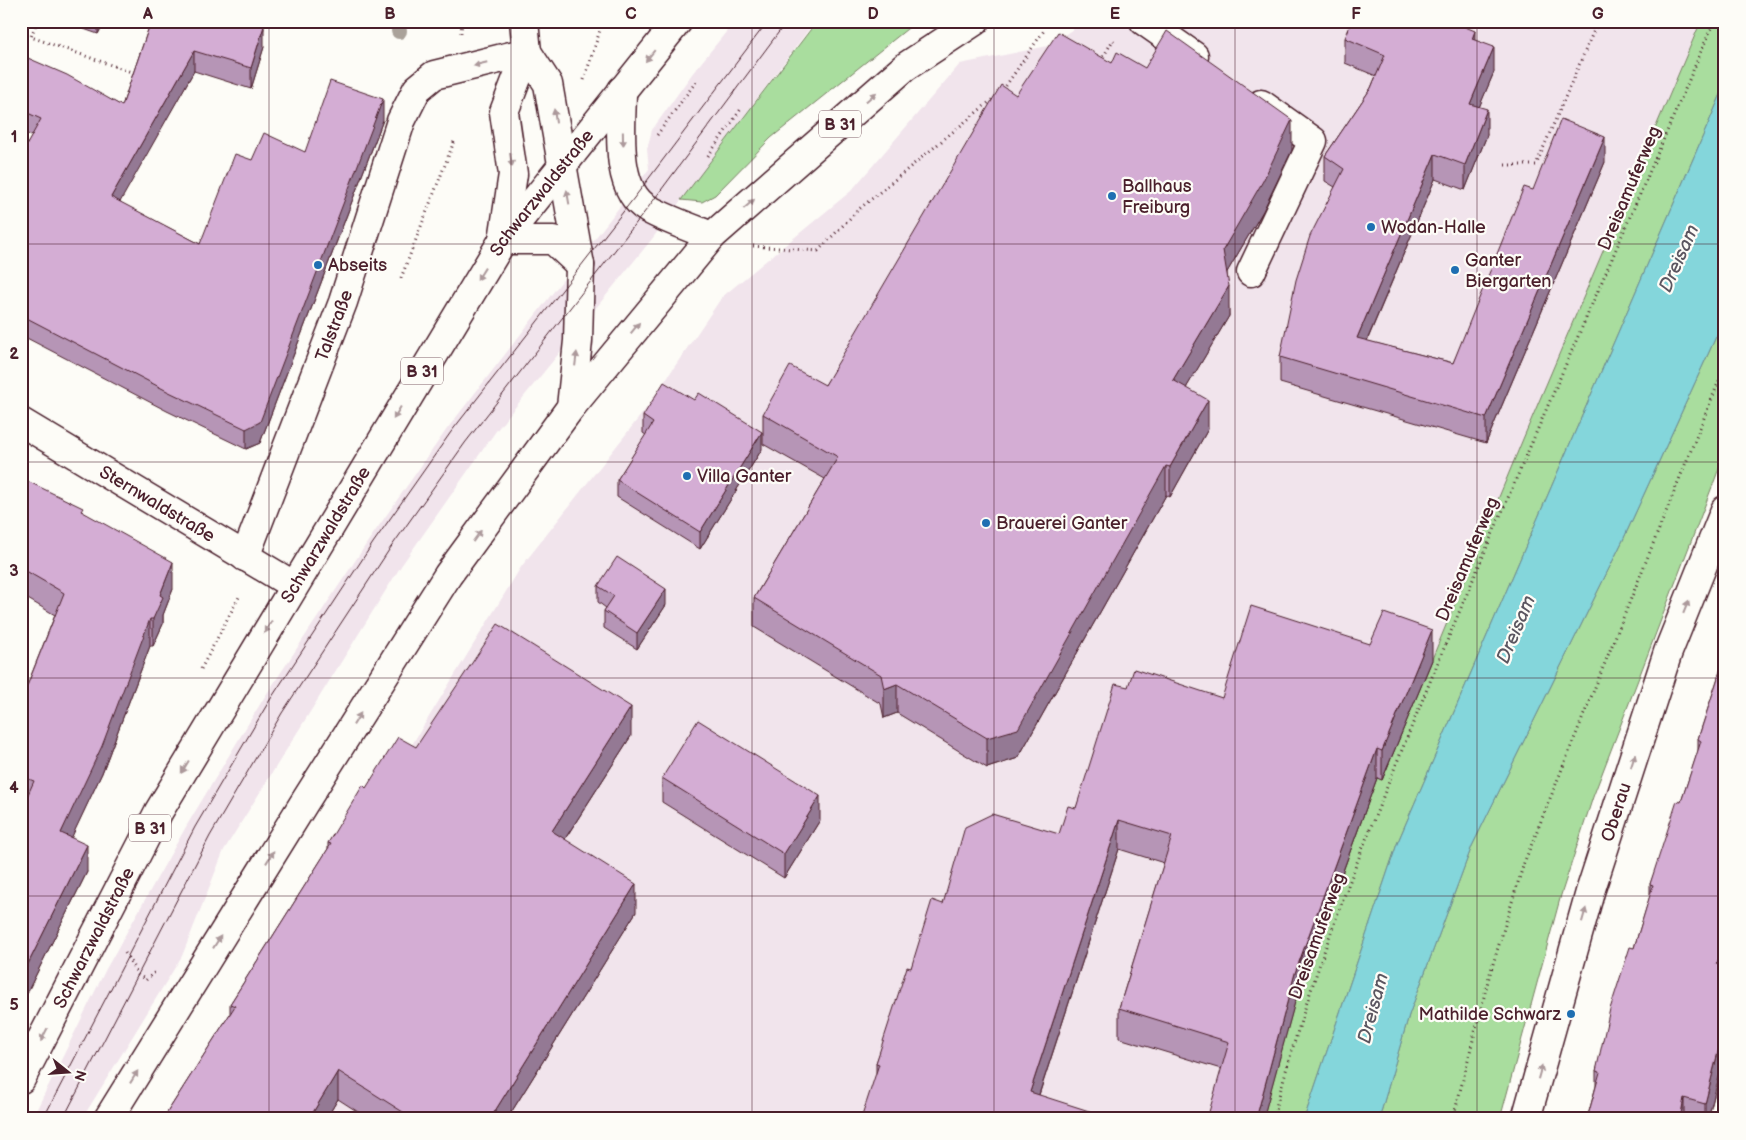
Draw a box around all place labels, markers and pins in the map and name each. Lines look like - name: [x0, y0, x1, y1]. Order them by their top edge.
- place label: Ballhaus Freiburg: [1122, 176, 1192, 218]
- marker: Ballhaus Freiburg: [1106, 190, 1118, 202]
- place label: Wodan-Halle: [1381, 217, 1486, 238]
- marker: Wodan-Halle: [1365, 221, 1377, 233]
- place label: Ganter Biergarten: [1465, 250, 1551, 292]
- place label: Abseits: [328, 255, 387, 276]
- marker: Abseits: [312, 259, 324, 271]
- marker: Ganter Biergarten: [1449, 264, 1461, 276]
- place label: Villa Ganter: [697, 466, 792, 487]
- marker: Villa Ganter: [681, 470, 693, 482]
- place label: Brauerei Ganter: [996, 513, 1128, 534]
- marker: Brauerei Ganter: [980, 517, 992, 529]
- place label: Mathilde Schwarz: [1418, 1004, 1561, 1025]
- marker: Mathilde Schwarz: [1565, 1008, 1577, 1020]

